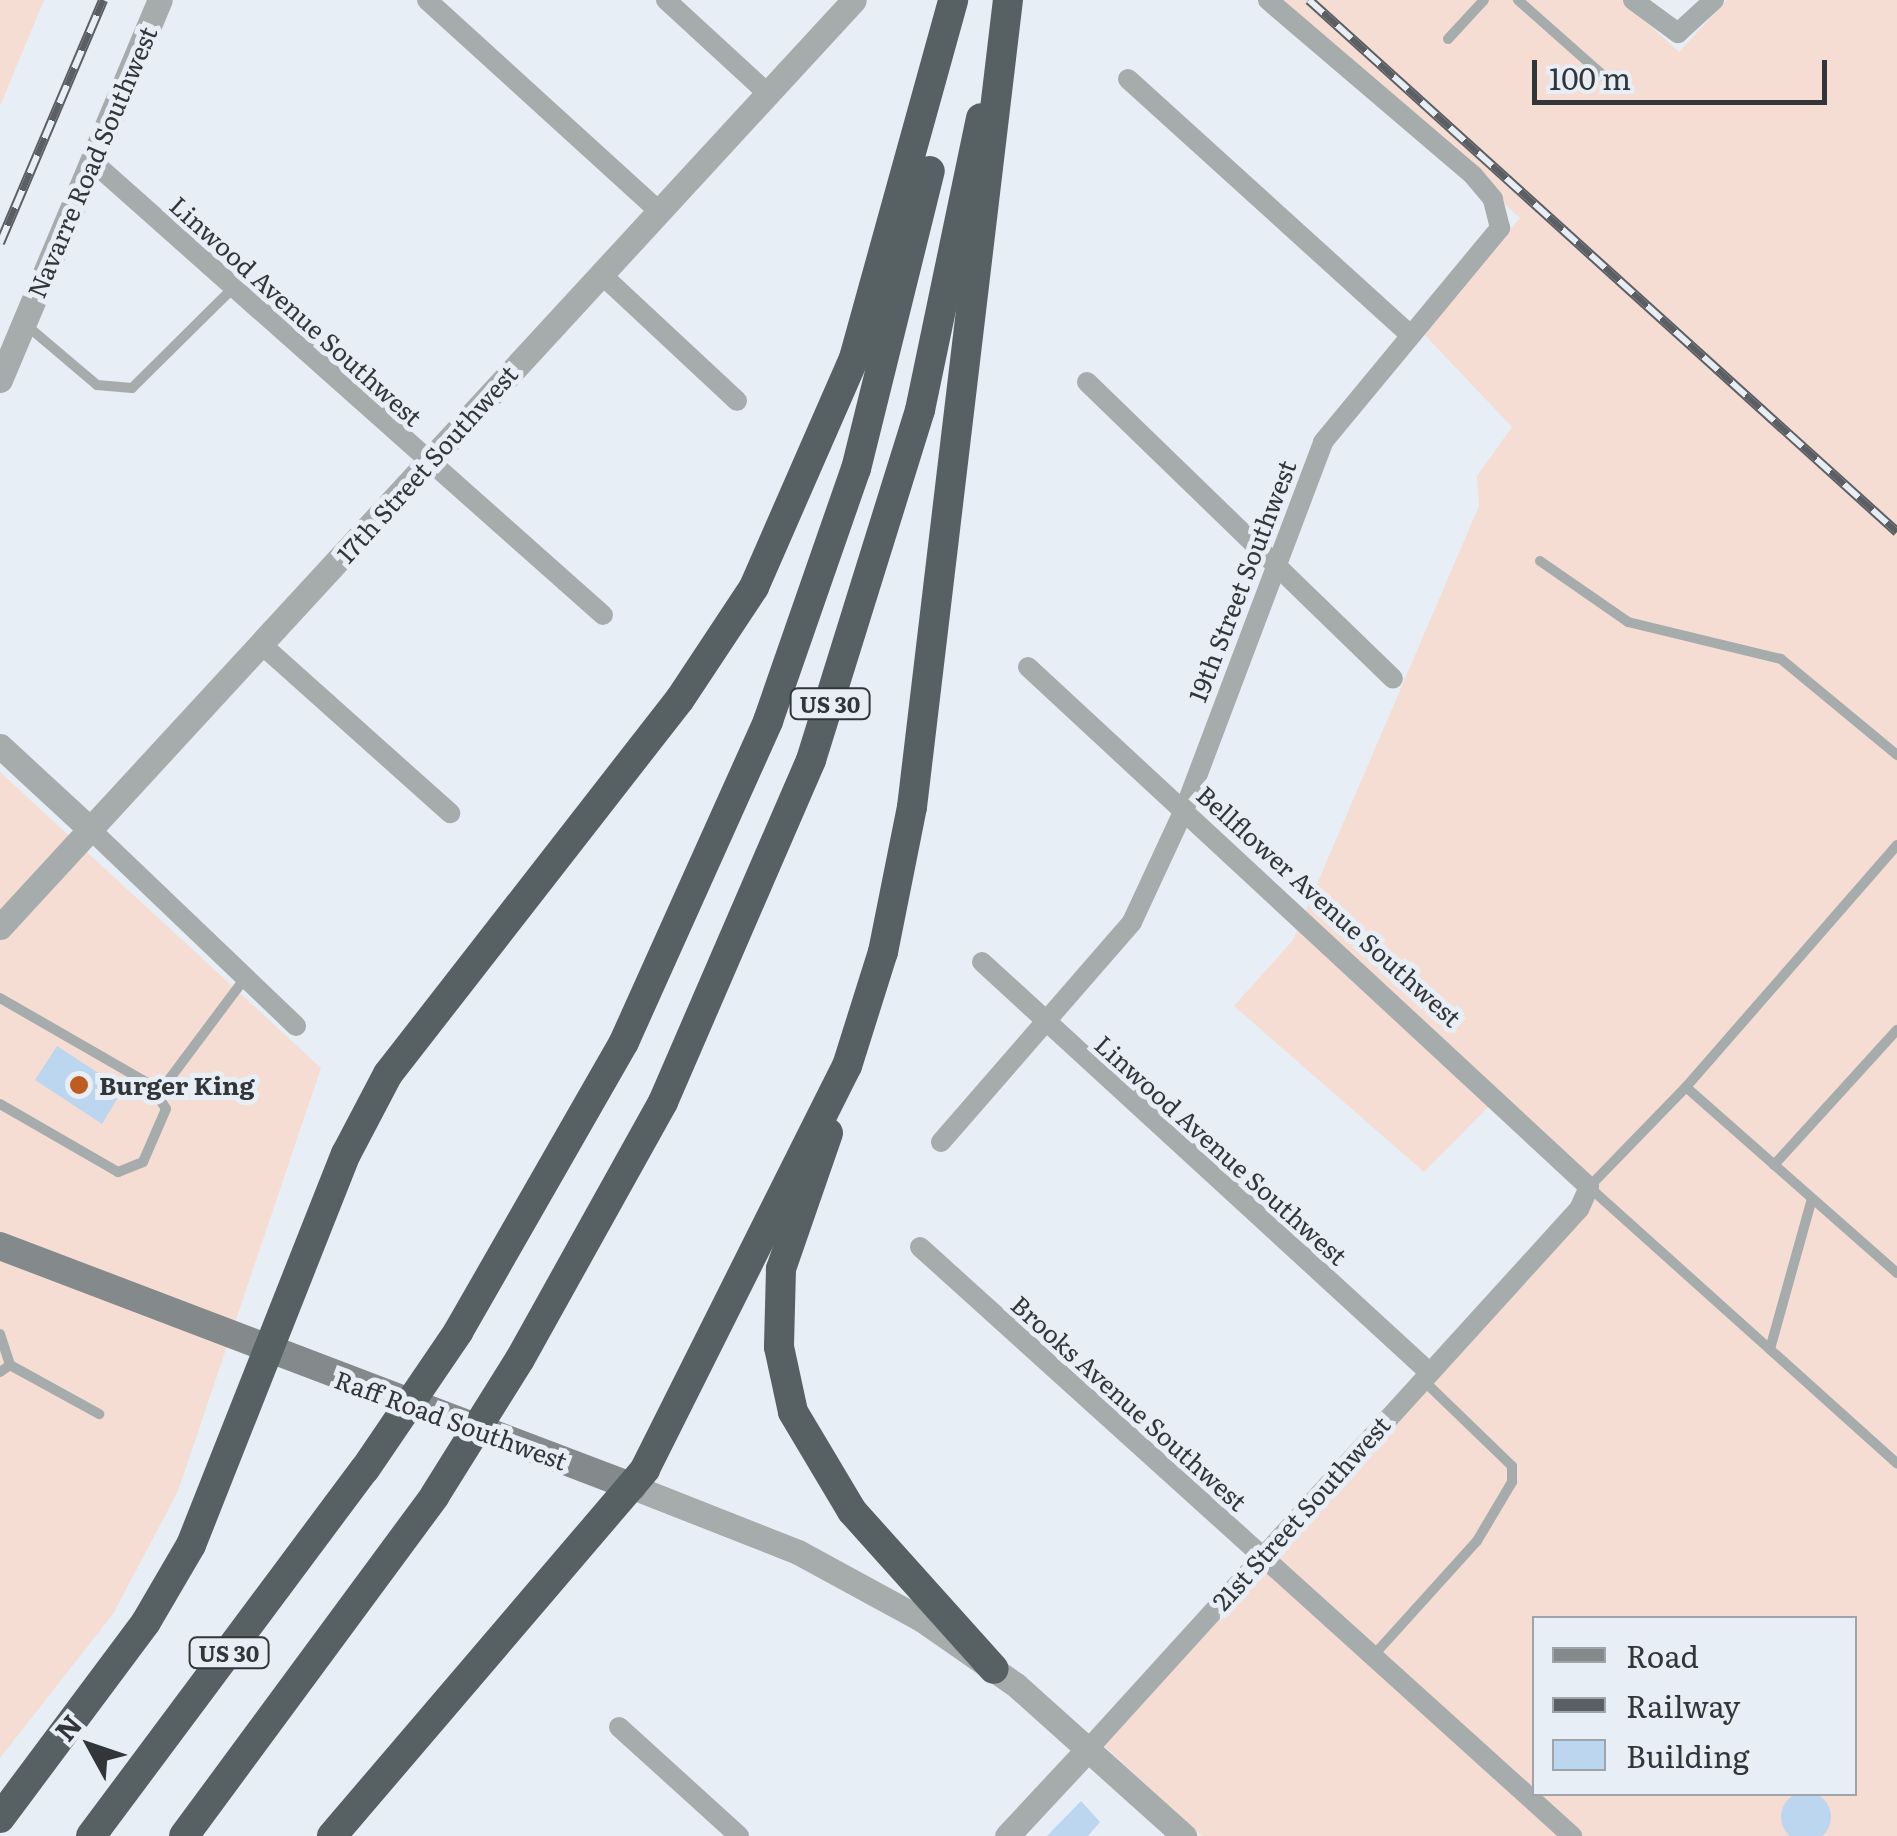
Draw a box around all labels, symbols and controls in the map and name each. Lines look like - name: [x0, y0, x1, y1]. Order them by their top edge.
- street label: Navarre Road Southwest: [21, 22, 163, 302]
- scale bar: [1537, 40, 1832, 102]
- text: 100 m: [1549, 55, 1631, 99]
- street label: Linwood Avenue Southwest: [164, 190, 428, 432]
- street label: 17th Street Southwest: [330, 359, 524, 569]
- street label: 19th Street Southwest: [1182, 456, 1302, 706]
- road number: US 30: [788, 687, 872, 721]
- street label: Bellflower Avenue Southwest: [1191, 779, 1467, 1033]
- street label: Linwood Avenue Southwest: [1089, 1029, 1353, 1271]
- place label: Burger King: [99, 1070, 255, 1100]
- marker: Burger King: [68, 1074, 90, 1096]
- street label: Brooks Avenue Southwest: [1005, 1289, 1253, 1517]
- street label: Raff Road Southwest: [331, 1364, 571, 1476]
- street label: 21st Street Southwest: [1206, 1410, 1396, 1616]
- legend: [1532, 1616, 1857, 1796]
- text: Road: [1626, 1633, 1699, 1677]
- road number: US 30: [186, 1636, 272, 1670]
- text: Railway: [1626, 1683, 1740, 1727]
- north arrow: [40, 1696, 140, 1796]
- text: N: [43, 1704, 91, 1749]
- text: Building: [1626, 1733, 1750, 1777]

